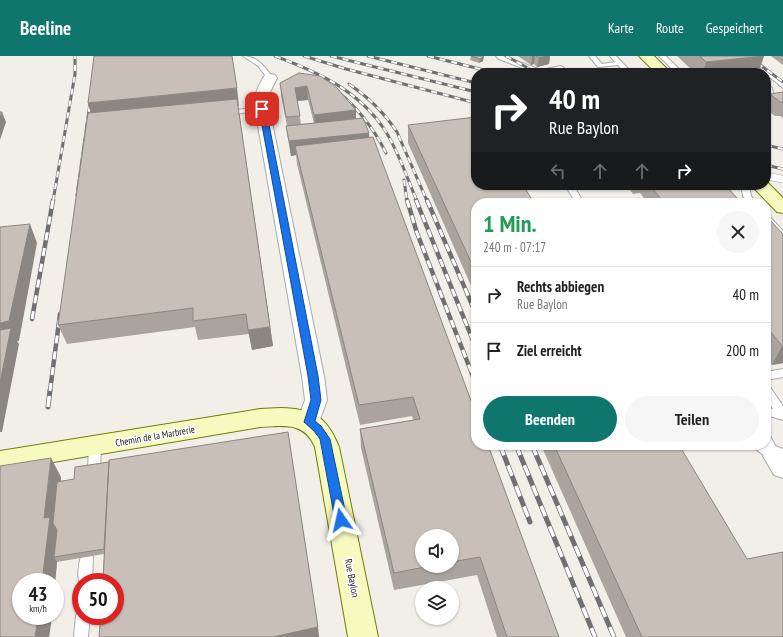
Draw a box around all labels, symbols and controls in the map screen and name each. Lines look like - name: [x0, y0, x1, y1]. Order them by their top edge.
- text: Beeline: [20, 16, 71, 40]
- text: Karte: [608, 19, 634, 37]
- text: Route: [656, 19, 684, 37]
- text: Gespeichert: [706, 19, 763, 37]
- text: 40 m: [549, 80, 600, 117]
- icon: right: [483, 84, 535, 136]
- pin: [245, 92, 279, 126]
- icon: arrive: [251, 98, 273, 120]
- text: Rue Baylon: [549, 116, 619, 139]
- icon: left: [547, 160, 569, 182]
- icon: ahead: [589, 160, 611, 182]
- icon: ahead: [631, 160, 653, 182]
- icon: right: [673, 160, 695, 182]
- text: 1 Min.: [483, 208, 537, 239]
- button: close: [717, 211, 759, 253]
- text: 240 m · 07:17: [483, 239, 546, 256]
- text: Rechts abbiegen: [517, 277, 604, 296]
- icon: right: [483, 284, 505, 306]
- text: 40 m: [733, 285, 759, 304]
- text: Rue Baylon: [517, 296, 568, 313]
- icon: arrive: [483, 340, 505, 362]
- text: Ziel erreicht: [517, 341, 582, 360]
- text: 200 m: [726, 341, 759, 360]
- button: Beenden: [483, 396, 617, 442]
- button: Teilen: [625, 396, 759, 442]
- street label: Chemin de la Marbrerie: [114, 423, 196, 449]
- position arrow: [320, 499, 362, 541]
- map controls: [415, 529, 459, 625]
- button: sound: [415, 529, 459, 573]
- street label: Rue Baylon: [342, 558, 362, 598]
- speed limit sign: 50: [72, 573, 124, 625]
- text: 43: [28, 581, 48, 607]
- button: layers: [415, 581, 459, 625]
- text: km/h: [29, 602, 47, 615]

